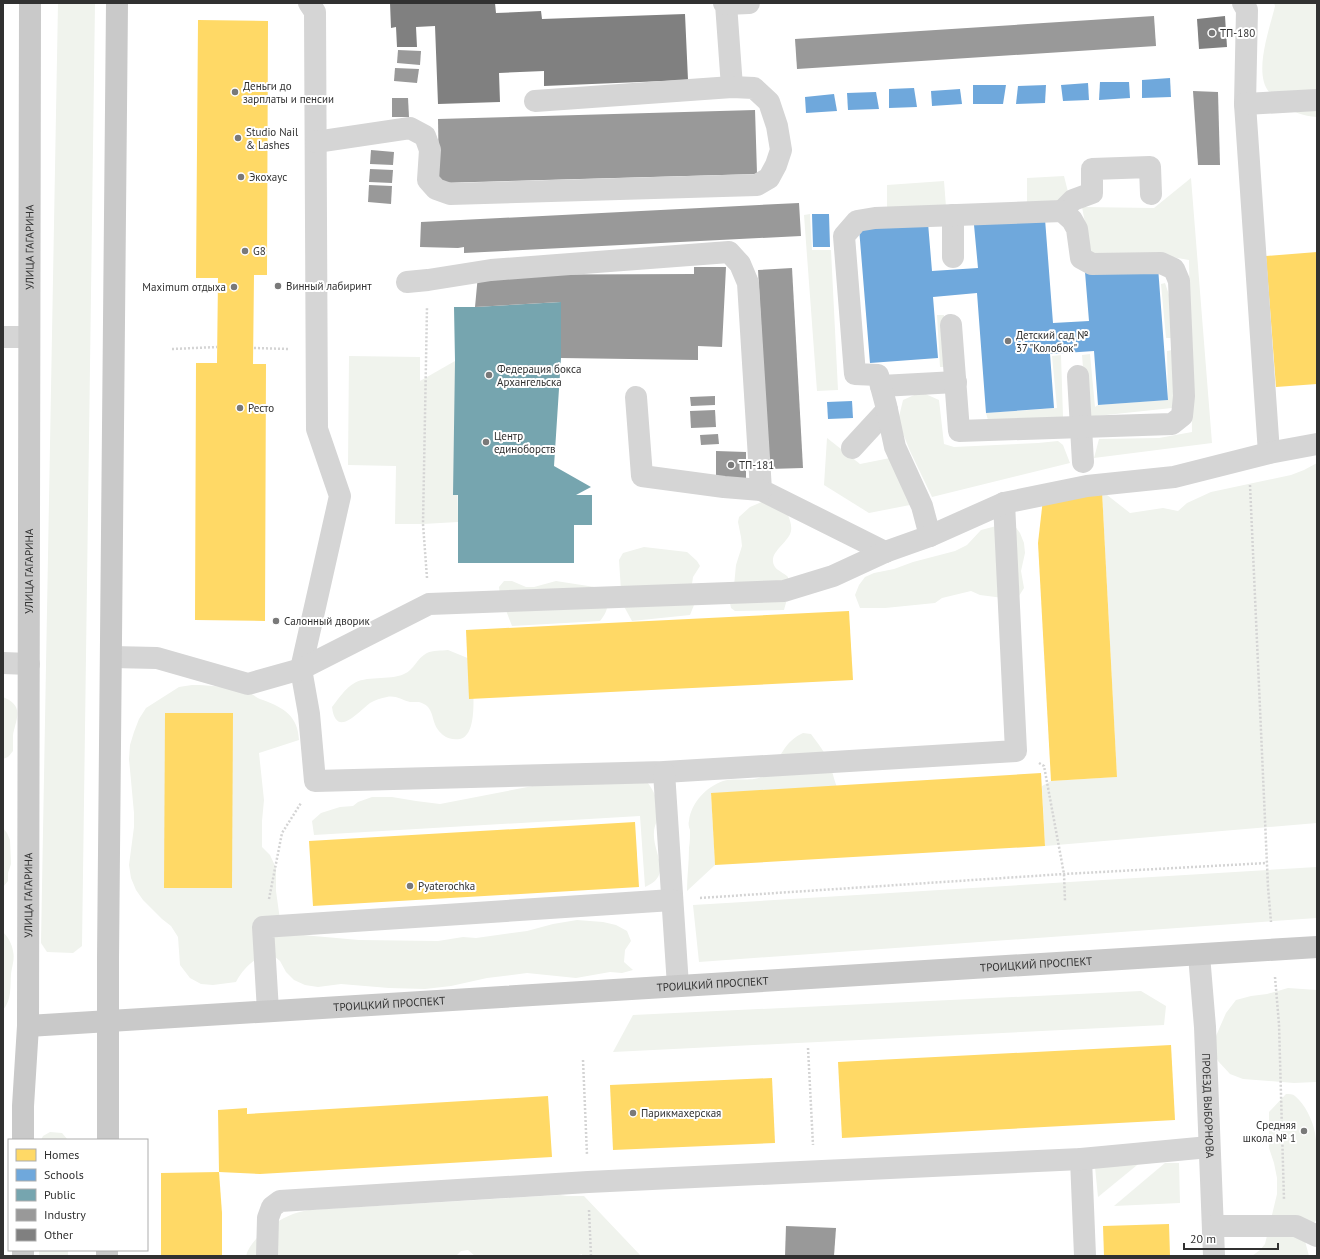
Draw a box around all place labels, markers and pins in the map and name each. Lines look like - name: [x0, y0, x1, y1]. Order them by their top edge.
- place label: ТП-180: [1220, 26, 1255, 40]
- marker: ТП-180: [1207, 28, 1217, 38]
- place label: Деньги до зарплаты и пенсии: [243, 79, 334, 106]
- marker: Деньги до зарплаты и пенсии: [230, 87, 240, 97]
- place label: Studio Nail & Lashes: [246, 125, 299, 152]
- marker: Studio Nail & Lashes: [233, 133, 243, 143]
- place label: Экохаус: [249, 170, 287, 184]
- marker: Экохаус: [236, 172, 246, 182]
- place label: G8: [253, 244, 266, 258]
- marker: G8: [240, 246, 250, 256]
- place label: Винный лабиринт: [286, 279, 372, 293]
- place label: Maximum отдыха: [142, 280, 226, 294]
- marker: Винный лабиринт: [273, 281, 283, 291]
- marker: Maximum отдыха: [229, 282, 239, 292]
- place label: Детский сад № 37 "Колобок": [1016, 328, 1089, 355]
- marker: Детский сад № 37 "Колобок": [1003, 336, 1013, 346]
- place label: Федерация бокса Архангельска: [497, 362, 581, 389]
- marker: Федерация бокса Архангельска: [484, 370, 494, 380]
- place label: Ресто: [248, 401, 274, 415]
- marker: Ресто: [235, 403, 245, 413]
- place label: Центр единоборств: [494, 429, 556, 456]
- marker: Центр единоборств: [481, 437, 491, 447]
- place label: ТП-181: [739, 458, 774, 472]
- marker: ТП-181: [726, 460, 736, 470]
- place label: Салонный дворик: [284, 614, 371, 628]
- marker: Салонный дворик: [271, 616, 281, 626]
- place label: Pyaterochka: [418, 879, 475, 893]
- marker: Pyaterochka: [405, 881, 415, 891]
- place label: Парикмахерская: [641, 1106, 721, 1120]
- marker: Парикмахерская: [628, 1108, 638, 1118]
- place label: Средняя школа № 1: [1243, 1118, 1296, 1145]
- marker: Средняя школа № 1: [1299, 1126, 1309, 1136]

